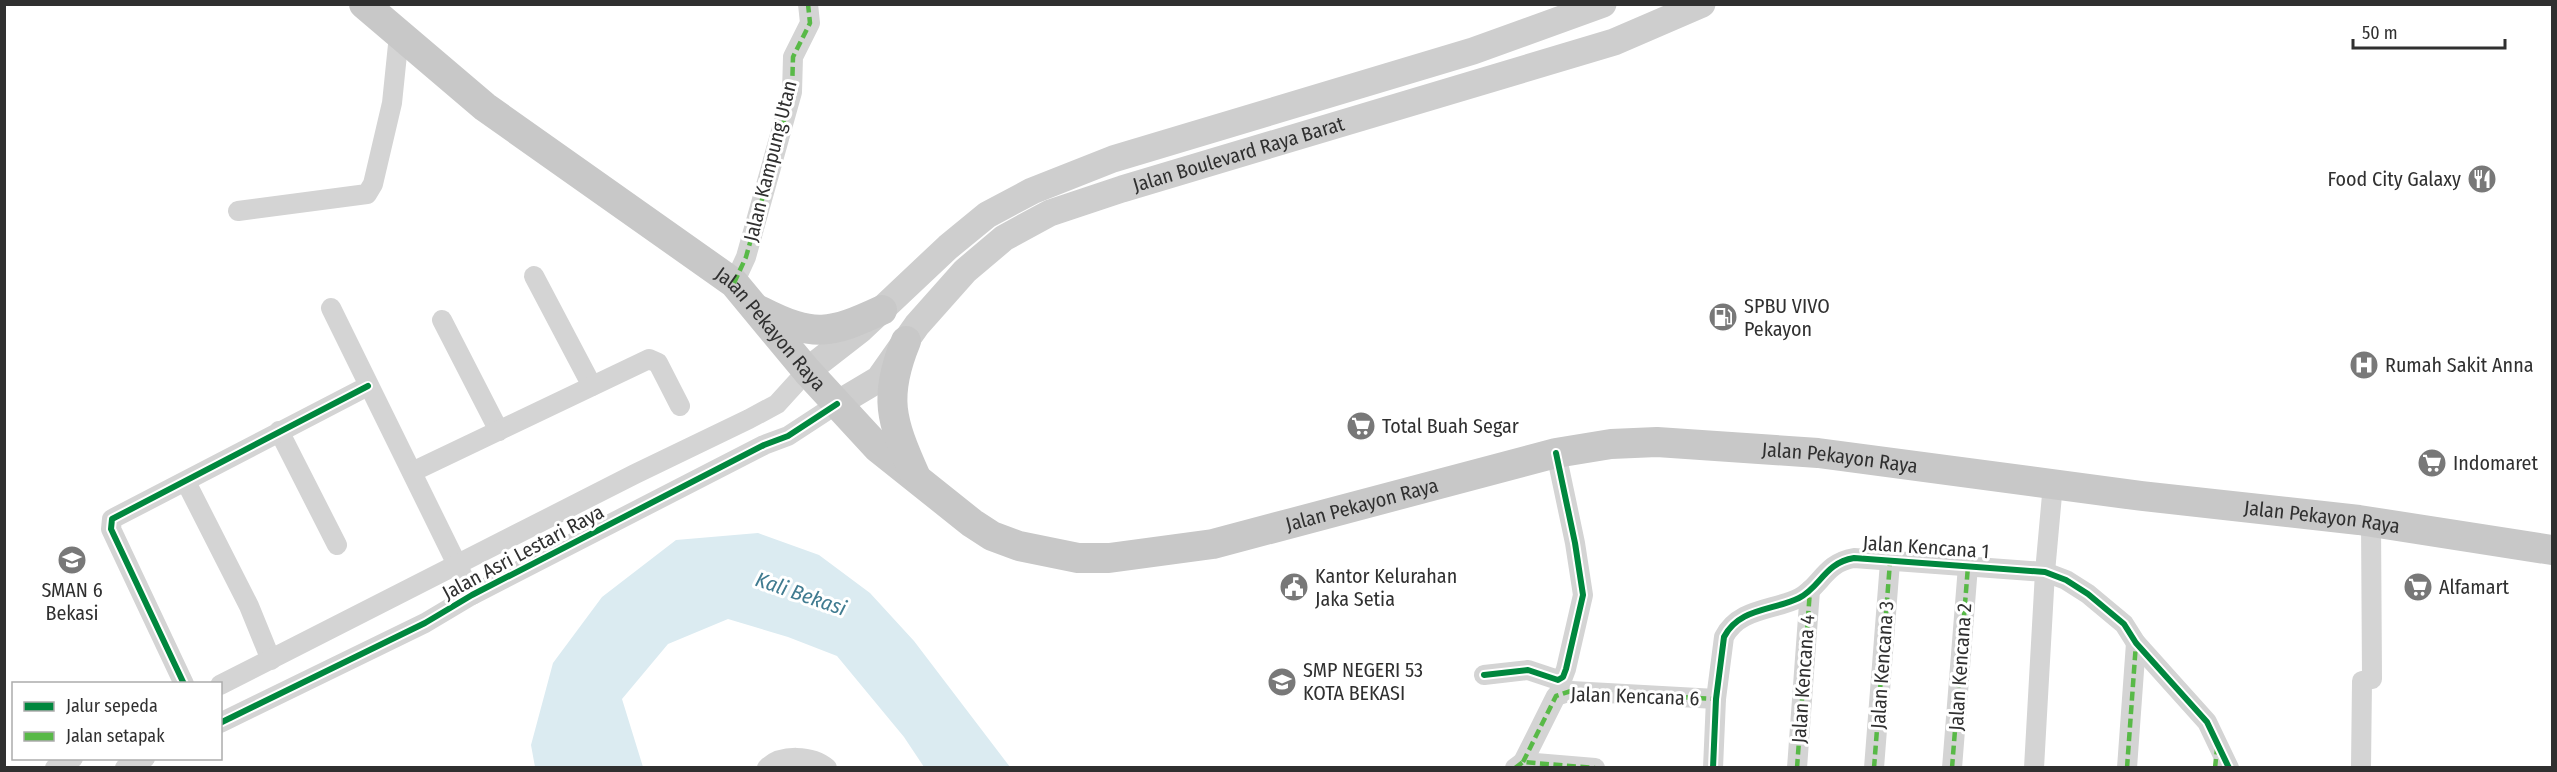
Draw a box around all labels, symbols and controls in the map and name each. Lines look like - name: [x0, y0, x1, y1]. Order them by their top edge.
- scale bar: [2353, 12, 2504, 50]
- text: 50 m: [2362, 22, 2398, 44]
- street label: Jalan Kampung Utan: [738, 78, 802, 244]
- street label: Jalan Boulevard Raya Barat: [1130, 111, 1347, 197]
- restaurant icon: Food City Galaxy: [2466, 163, 2498, 195]
- place label: Food City Galaxy: [2327, 167, 2461, 191]
- street label: Jalan Pekayon Raya: [711, 261, 831, 396]
- place label: SPBU VIVO Pekayon: [1744, 294, 1830, 341]
- fuel station icon: SPBU VIVO Pekayon: [1707, 301, 1739, 333]
- hospital icon: Rumah Sakit Anna: [2348, 349, 2380, 381]
- place label: Rumah Sakit Anna: [2385, 353, 2534, 377]
- supermarket icon: Total Buah Segar: [1345, 410, 1377, 442]
- place label: Total Buah Segar: [1382, 414, 1519, 438]
- street label: Jalan Pekayon Raya: [1761, 437, 1919, 478]
- supermarket icon: Indomaret: [2416, 447, 2448, 479]
- place label: Indomaret: [2453, 451, 2539, 475]
- street label: Jalan Pekayon Raya: [1283, 473, 1441, 536]
- street label: Jalan Pekayon Raya: [2243, 495, 2402, 538]
- street label: Jalan Asri Lestari Raya: [438, 499, 608, 605]
- street label: Jalan Kencana 1: [1862, 531, 1990, 563]
- school or university icon: SMAN 6 Bekasi: [56, 544, 88, 576]
- place label: Kantor Kelurahan Jaka Setia: [1315, 564, 1457, 611]
- water label: Kali Bekasi: [752, 566, 850, 622]
- public building icon: Kantor Kelurahan Jaka Setia: [1278, 571, 1310, 603]
- supermarket icon: Alfamart: [2402, 571, 2434, 603]
- place label: Alfamart: [2439, 575, 2509, 599]
- place label: SMAN 6 Bekasi: [41, 578, 103, 625]
- street label: Jalan Kencana 3: [1866, 600, 1898, 730]
- street label: Jalan Kencana 2: [1944, 602, 1976, 732]
- street label: Jalan Kencana 4: [1787, 614, 1819, 744]
- place label: SMP NEGERI 53 KOTA BEKASI: [1303, 658, 1423, 705]
- school or university icon: SMP NEGERI 53 KOTA BEKASI: [1266, 666, 1298, 698]
- legend: [12, 682, 222, 760]
- street label: Jalan Kencana 6: [1570, 682, 1700, 710]
- text: Jalur sepeda: [66, 695, 158, 717]
- text: Jalan setapak: [66, 725, 165, 747]

